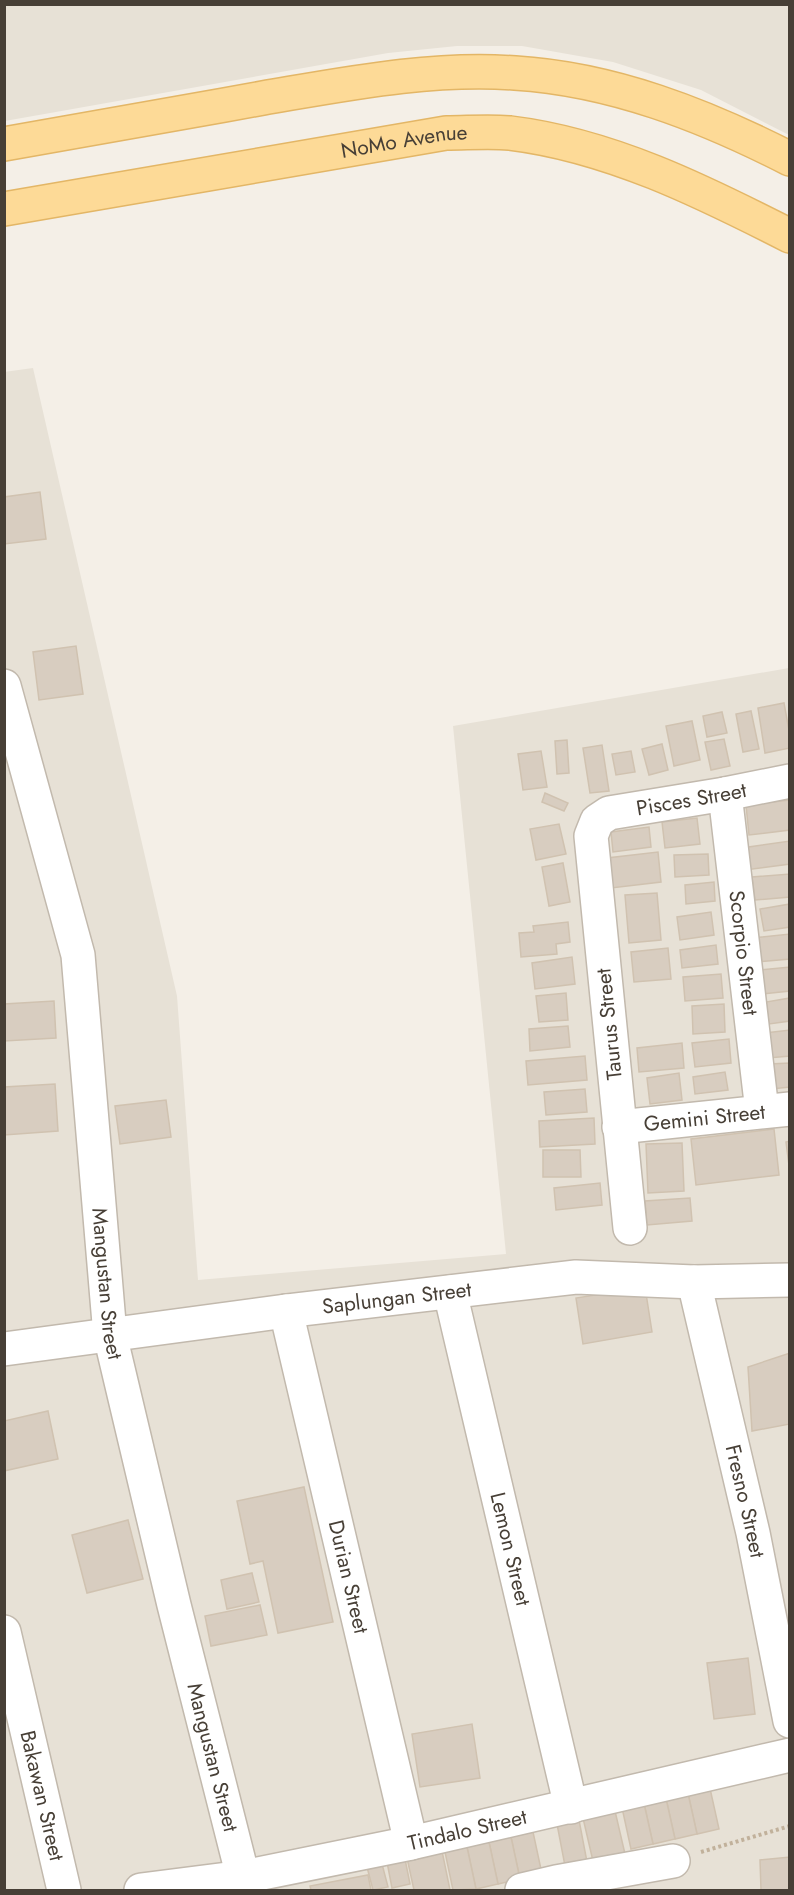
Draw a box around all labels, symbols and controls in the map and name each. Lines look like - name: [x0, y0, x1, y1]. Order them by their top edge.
- street label: NoMo Avenue: [339, 118, 468, 166]
- street label: Pisces Street: [634, 775, 749, 823]
- street label: Scorpio Street: [721, 889, 766, 1017]
- street label: Taurus Street: [588, 967, 630, 1081]
- street label: Gemini Street: [642, 1097, 767, 1139]
- street label: Mangustan Street: [84, 1207, 130, 1363]
- street label: Saplungan Street: [320, 1274, 473, 1322]
- street label: Fresno Street: [718, 1442, 773, 1560]
- street label: Lemon Street: [483, 1489, 538, 1609]
- street label: Durian Street: [321, 1517, 376, 1636]
- street label: Mangustan Street: [179, 1680, 246, 1835]
- street label: Bakawan Street: [12, 1727, 72, 1864]
- street label: Tindalo Street: [405, 1802, 530, 1858]

